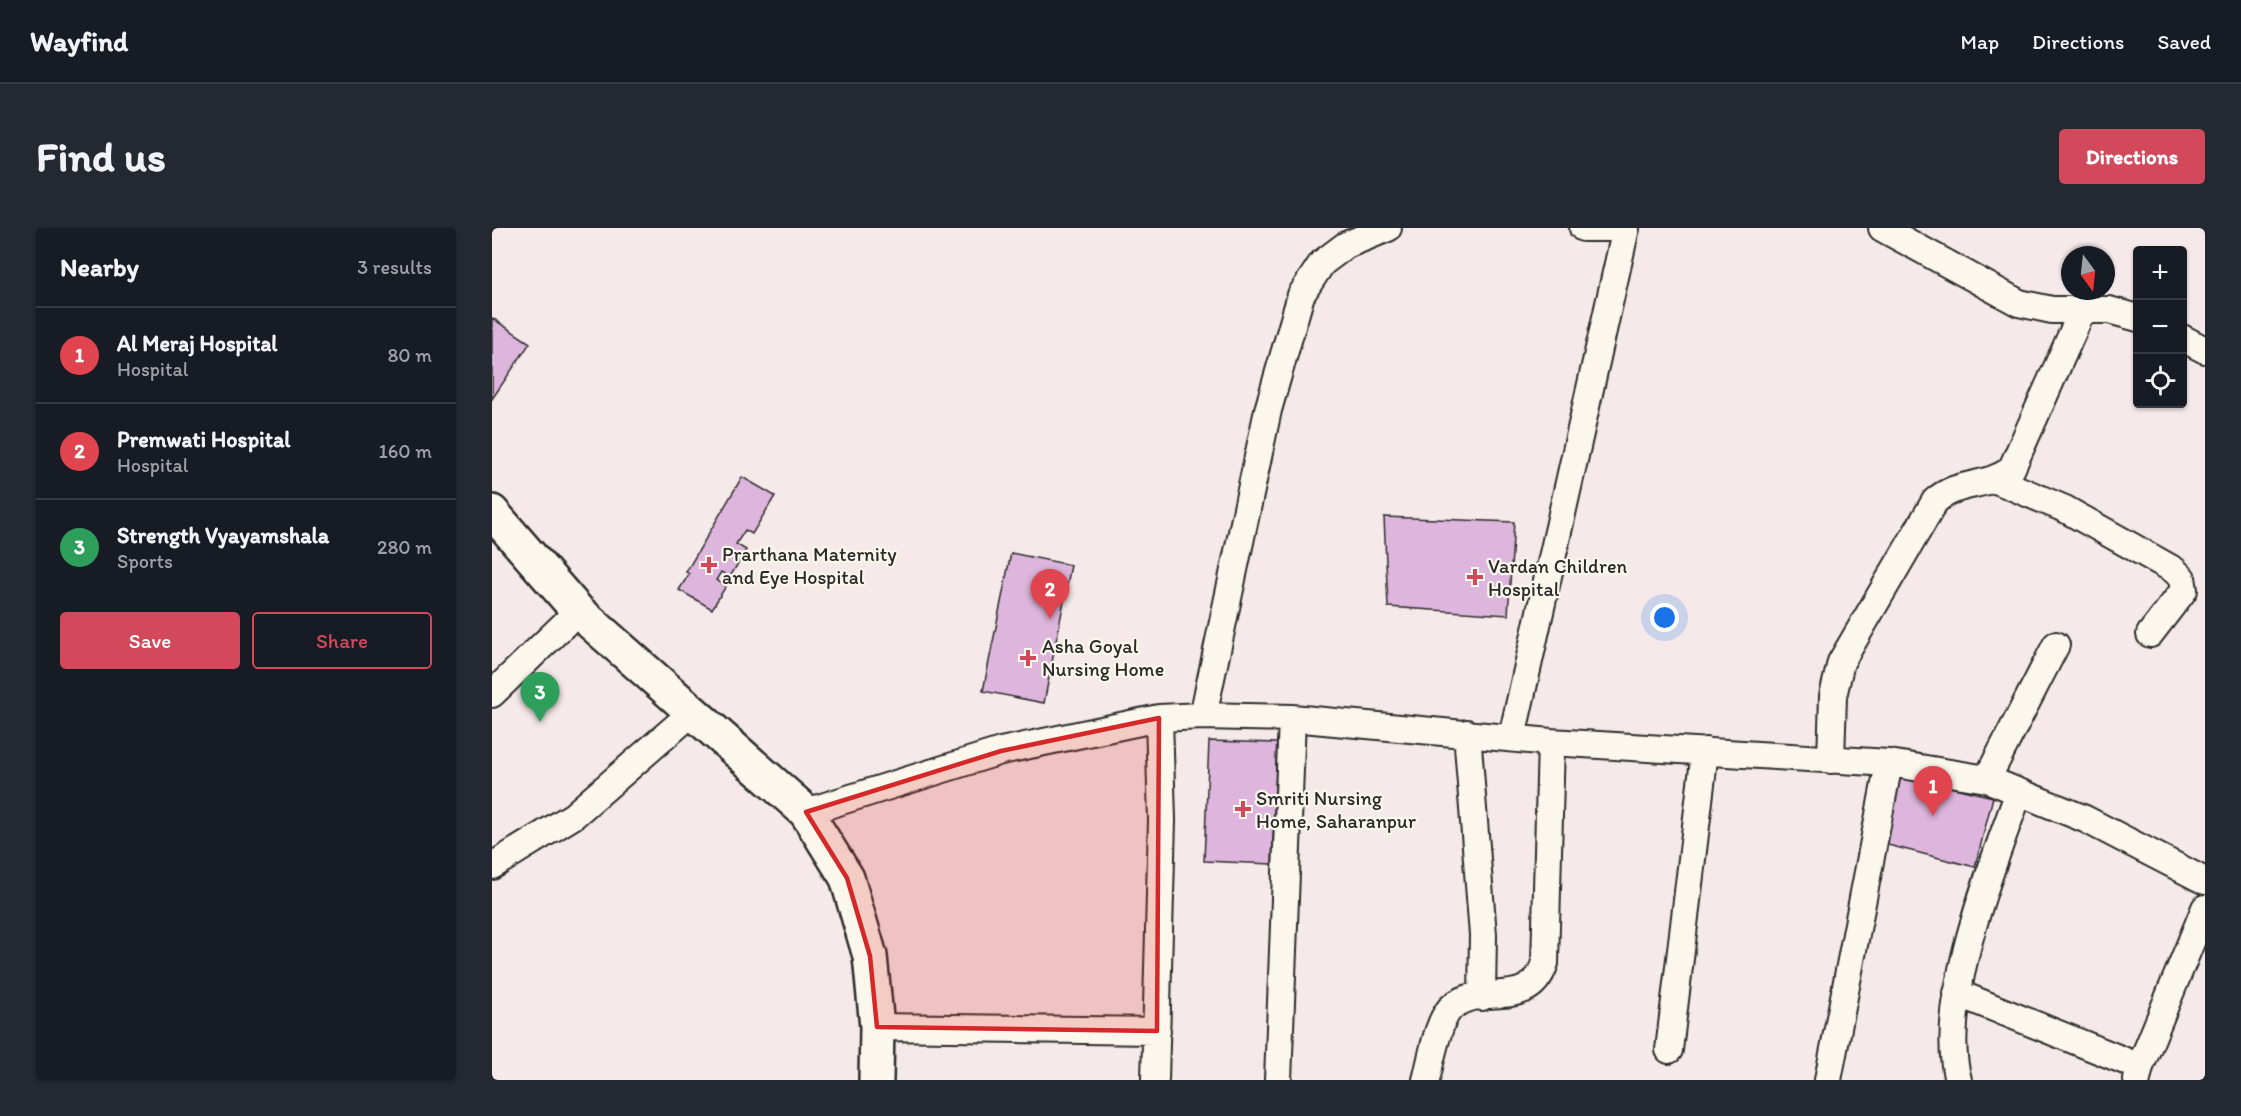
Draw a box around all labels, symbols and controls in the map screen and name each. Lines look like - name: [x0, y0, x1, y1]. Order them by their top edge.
- text: Wayfind: [30, 24, 128, 58]
- text: Map: [1961, 29, 1999, 54]
- text: Directions: [2032, 29, 2124, 54]
- text: Saved: [2157, 29, 2211, 54]
- button: Directions: [2059, 129, 2205, 184]
- text: Find us: [36, 131, 166, 182]
- north arrow: [2061, 246, 2115, 300]
- map controls: [2133, 246, 2187, 408]
- button: +: [2133, 246, 2187, 300]
- text: Nearby: [60, 251, 139, 283]
- text: 3 results: [357, 255, 432, 279]
- button: −: [2133, 300, 2187, 354]
- text: Al Meraj Hospital: [117, 330, 278, 357]
- text: 1: [75, 343, 84, 367]
- text: 80 m: [387, 343, 432, 367]
- button: locate: [2133, 354, 2187, 408]
- text: Hospital: [117, 357, 189, 381]
- text: Premwati Hospital: [117, 426, 291, 453]
- text: 2: [74, 439, 85, 463]
- text: 160 m: [379, 439, 432, 463]
- text: Hospital: [117, 453, 189, 477]
- text: Strength Vyayamshala: [117, 522, 329, 549]
- text: 3: [74, 535, 85, 559]
- text: 280 m: [377, 535, 432, 559]
- place label: Prarthana Maternity and Eye Hospital: [722, 542, 897, 589]
- text: Sports: [117, 549, 173, 573]
- place label: Vardan Children Hospital: [1488, 554, 1627, 601]
- marker: Prarthana Maternity and Eye Hospital: [700, 556, 718, 574]
- marker: Vardan Children Hospital: [1466, 568, 1484, 586]
- pin: 2: [1030, 570, 1070, 619]
- your location: [1650, 603, 1679, 632]
- button: Save: [60, 612, 240, 669]
- button: Share: [252, 612, 432, 669]
- place label: Asha Goyal Nursing Home: [1042, 634, 1164, 681]
- marker: Asha Goyal Nursing Home: [1019, 649, 1037, 667]
- pin: 3: [520, 672, 560, 722]
- pin: 1: [1914, 766, 1952, 816]
- place label: Smriti Nursing Home, Saharanpur: [1256, 786, 1416, 833]
- marker: Smriti Nursing Home, Saharanpur: [1234, 800, 1252, 818]

